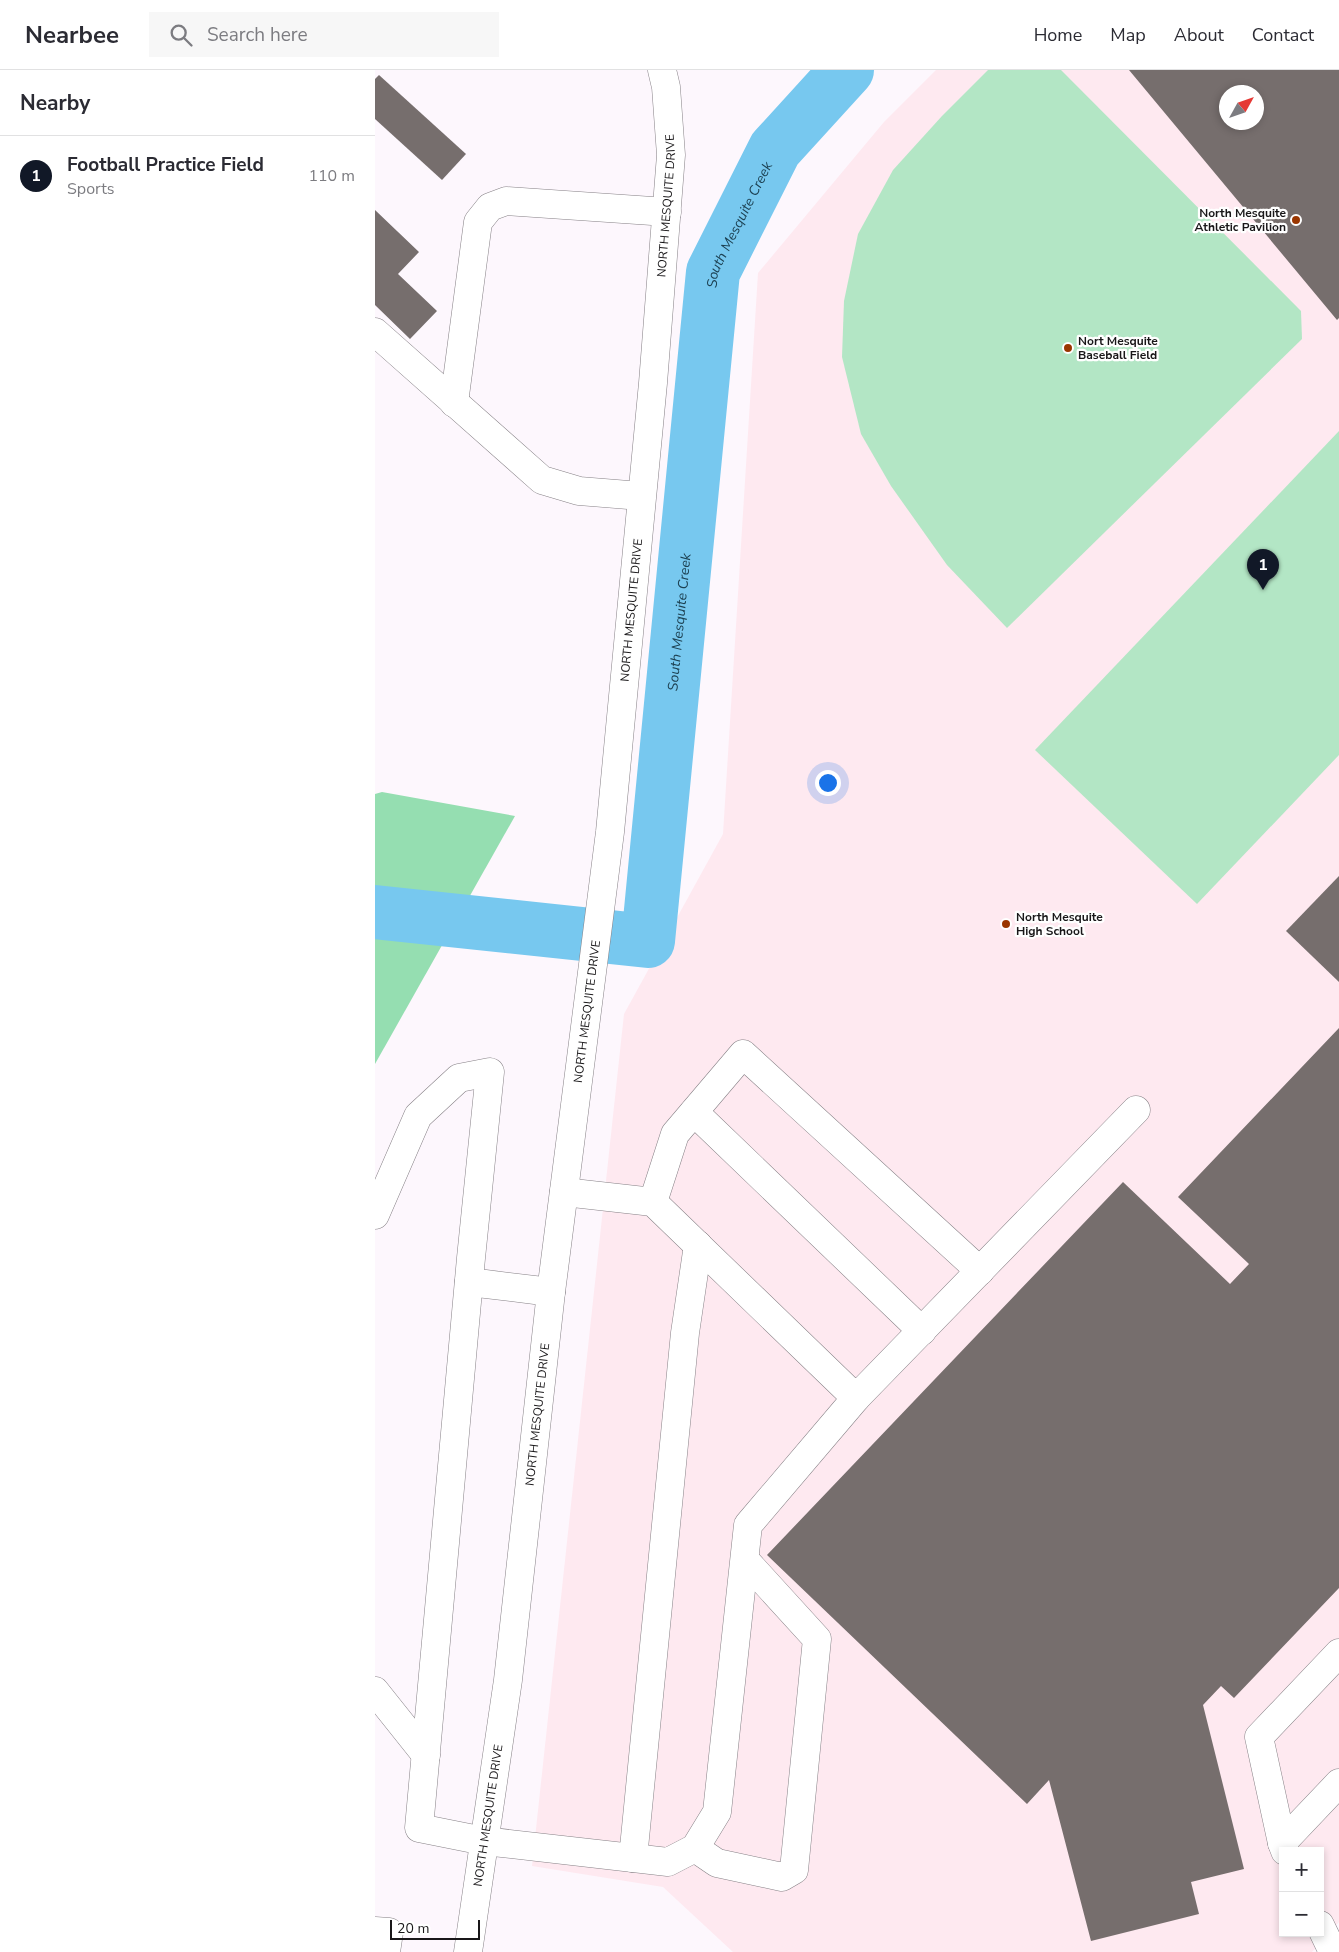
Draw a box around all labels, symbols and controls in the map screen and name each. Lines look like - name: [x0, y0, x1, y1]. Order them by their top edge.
- search box: [149, 12, 499, 57]
- text: Nearbee: [25, 19, 119, 51]
- icon: search: [167, 21, 195, 49]
- text: Search here: [207, 22, 308, 48]
- text: Home: [1034, 23, 1082, 47]
- text: Map: [1110, 23, 1146, 47]
- text: About: [1174, 23, 1224, 47]
- text: Contact: [1252, 23, 1314, 47]
- north arrow: [1219, 85, 1264, 130]
- text: Nearby: [20, 89, 90, 117]
- street label: NORTH MESQUITE DRIVE: [653, 134, 679, 278]
- text: Football Practice Field: [67, 152, 264, 178]
- water label: South Mesquite Creek: [702, 157, 777, 289]
- text: 1: [31, 165, 41, 187]
- text: 110 m: [308, 165, 355, 187]
- text: Sports: [67, 178, 115, 200]
- place label: North Mesquite Athletic Pavilion: [1195, 205, 1286, 235]
- marker: North Mesquite Athletic Pavilion: [1290, 214, 1302, 226]
- place label: Nort Mesquite Baseball Field: [1078, 333, 1158, 363]
- marker: Nort Mesquite Baseball Field: [1062, 342, 1074, 354]
- street label: NORTH MESQUITE DRIVE: [616, 538, 646, 682]
- pin: 1: [1247, 549, 1279, 590]
- water label: South Mesquite Creek: [663, 551, 695, 692]
- your location: [815, 770, 841, 796]
- place label: North Mesquite High School: [1016, 909, 1103, 939]
- marker: North Mesquite High School: [1000, 918, 1012, 930]
- street label: NORTH MESQUITE DRIVE: [570, 939, 604, 1084]
- street label: NORTH MESQUITE DRIVE: [522, 1342, 553, 1487]
- street label: NORTH MESQUITE DRIVE: [470, 1743, 506, 1888]
- map controls: [1279, 1847, 1324, 1937]
- button: +: [1279, 1847, 1324, 1892]
- button: −: [1279, 1892, 1324, 1937]
- scale bar: [390, 1917, 480, 1940]
- text: 20 m: [397, 1919, 429, 1938]

